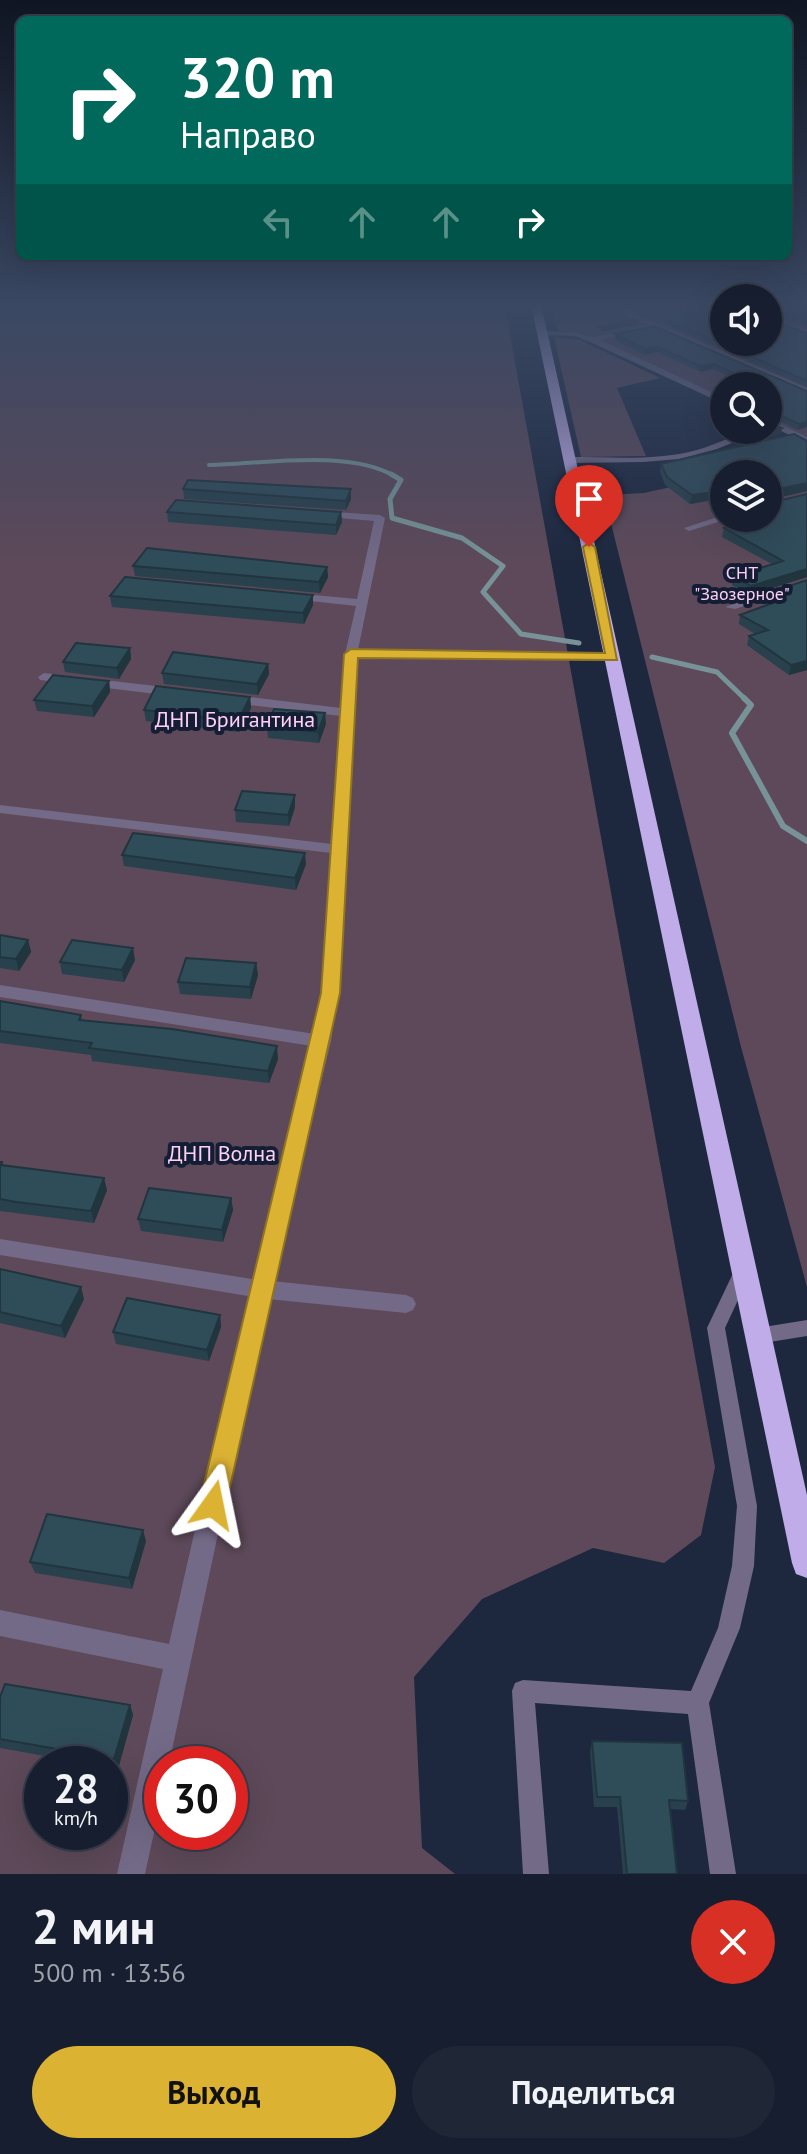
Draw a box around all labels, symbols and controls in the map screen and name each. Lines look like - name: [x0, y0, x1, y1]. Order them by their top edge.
- text: 320 m: [180, 41, 335, 113]
- icon: right: [48, 48, 152, 152]
- text: Направо: [180, 111, 316, 158]
- icon: left: [256, 200, 300, 244]
- icon: ahead: [340, 200, 384, 244]
- icon: ahead: [424, 200, 468, 244]
- icon: right: [508, 200, 552, 244]
- map controls: [710, 284, 782, 532]
- button: sound: [710, 284, 782, 356]
- button: search: [710, 372, 782, 444]
- button: layers: [710, 460, 782, 532]
- pin: [555, 465, 623, 547]
- icon: arrive: [567, 477, 611, 521]
- park label: СНТ "Заозерное": [694, 561, 790, 605]
- park label: ДНП Бригантина: [155, 705, 315, 733]
- park label: ДНП Волна: [168, 1139, 276, 1167]
- position arrow: [171, 1463, 255, 1547]
- speed limit sign: 30: [144, 1746, 248, 1850]
- text: 28: [53, 1762, 99, 1814]
- text: km/h: [54, 1805, 98, 1831]
- text: 2 мин: [32, 1895, 155, 1957]
- button: close: [691, 1900, 775, 1984]
- text: 500 m · 13:56: [32, 1956, 186, 1989]
- button: Выход: [32, 2046, 396, 2138]
- button: Поделиться: [412, 2046, 775, 2138]

